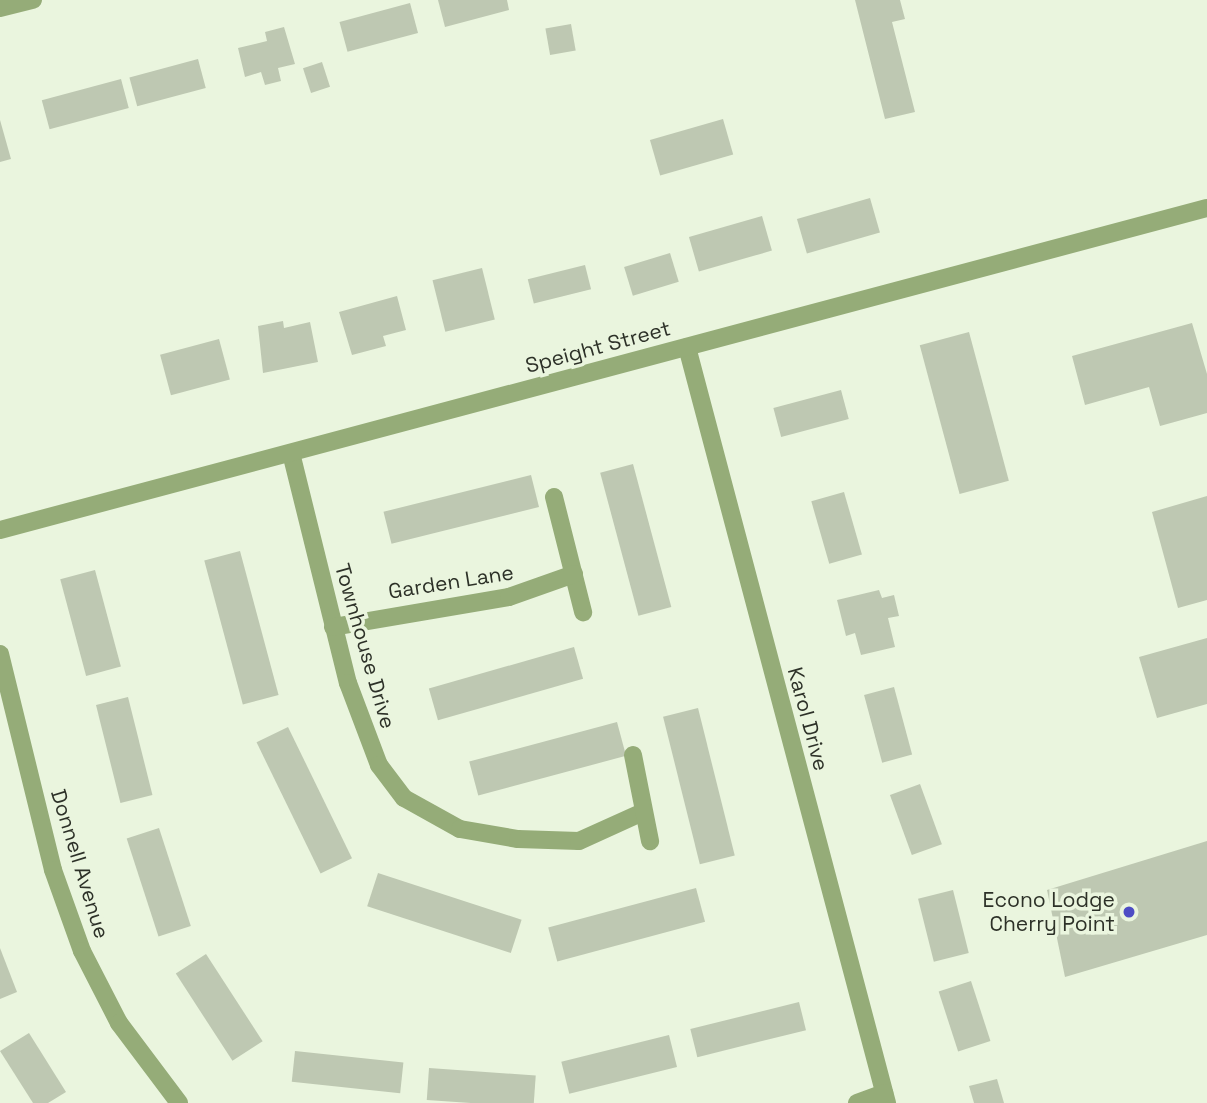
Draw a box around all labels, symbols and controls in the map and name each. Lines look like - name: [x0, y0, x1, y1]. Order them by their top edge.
- street label: Speight Street: [523, 316, 673, 378]
- street label: Garden Lane: [387, 560, 515, 604]
- street label: Townhouse Drive: [329, 561, 401, 731]
- street label: Karol Drive: [782, 664, 834, 774]
- street label: Donnell Avenue: [45, 786, 115, 942]
- place label: Econo Lodge Cherry Point: [983, 887, 1115, 937]
- marker: Econo Lodge Cherry Point: [1121, 904, 1137, 920]

